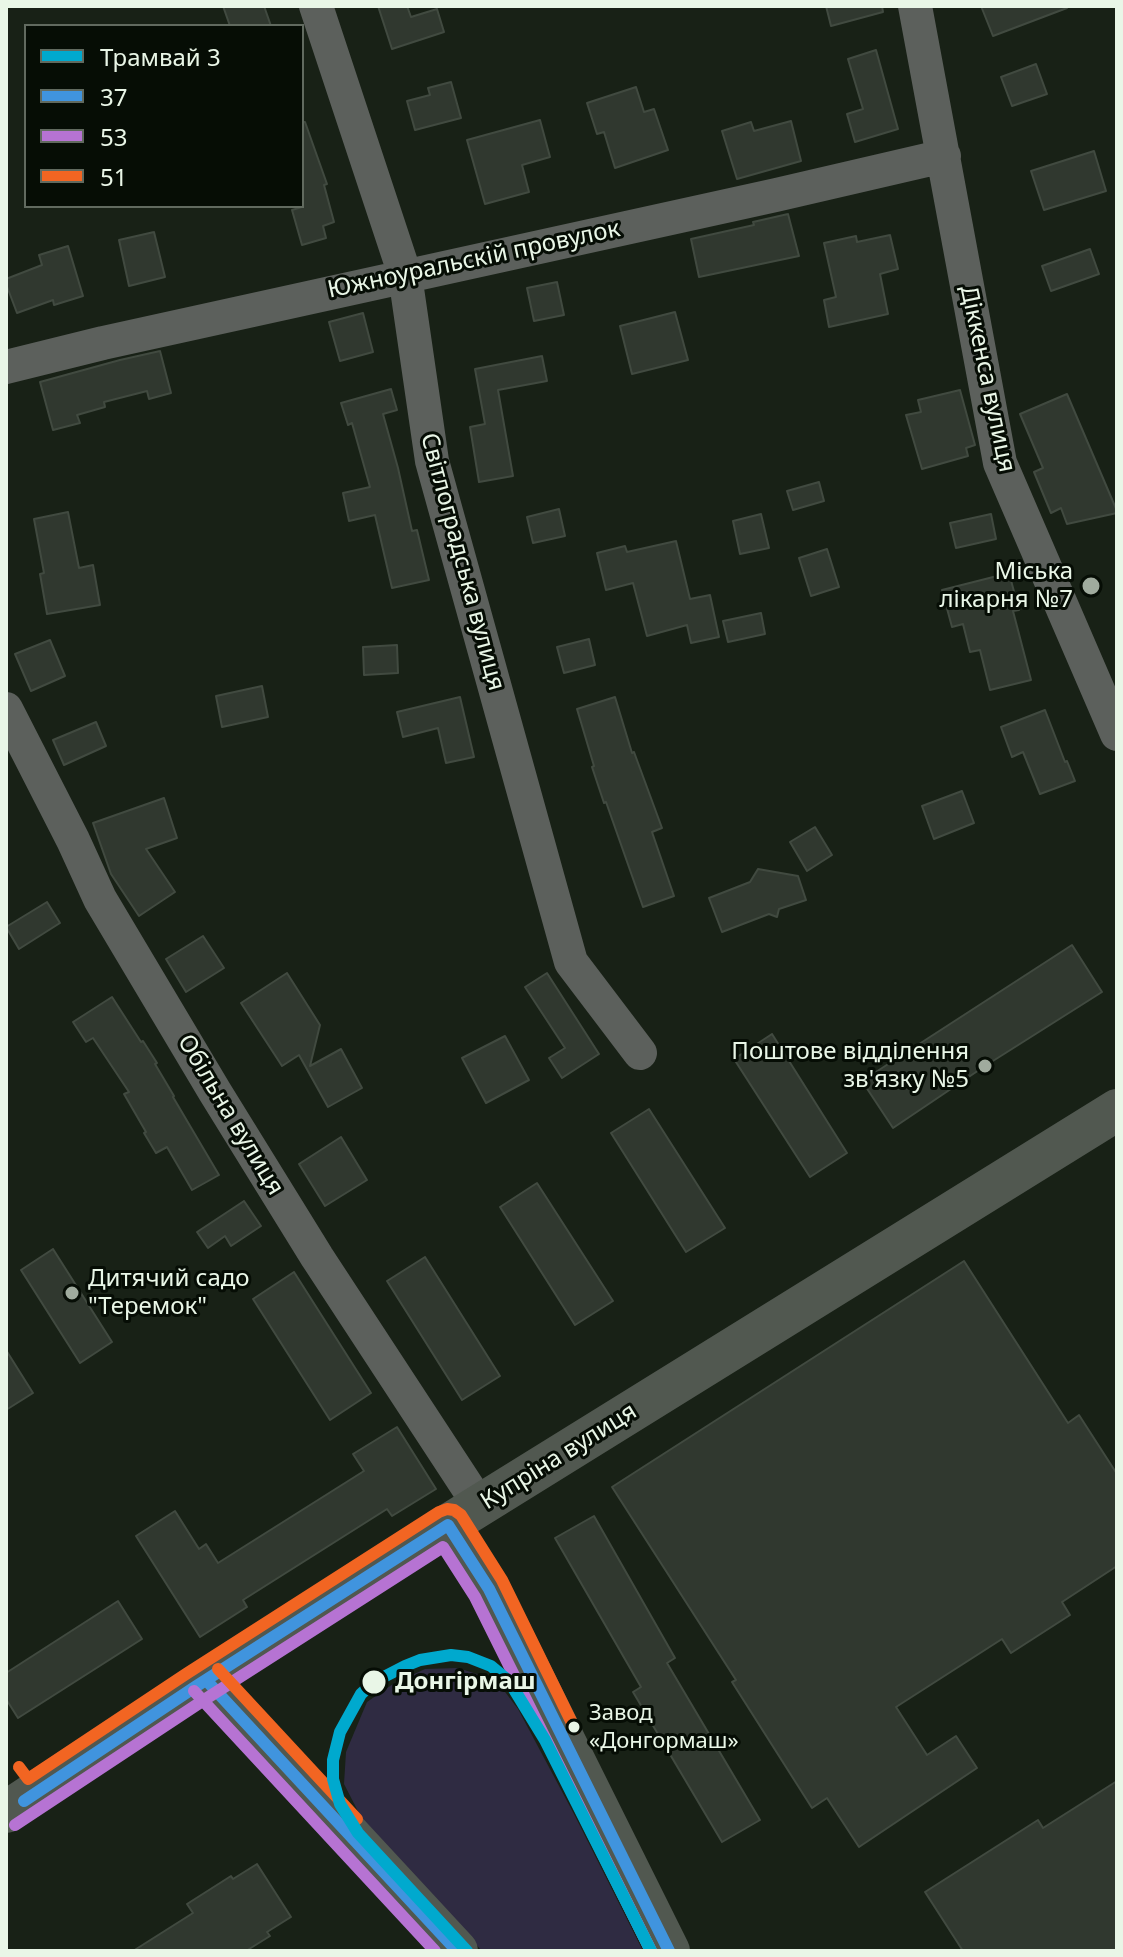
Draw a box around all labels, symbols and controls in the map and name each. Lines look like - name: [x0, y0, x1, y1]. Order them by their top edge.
- legend: [24, 24, 304, 208]
- text: Трамвай 3: [100, 40, 221, 73]
- text: 37: [100, 80, 127, 113]
- text: 53: [100, 120, 127, 153]
- text: 51: [100, 160, 127, 193]
- street label: Южноуральскій провулок: [325, 215, 623, 305]
- street label: Діккенса вулиця: [953, 283, 1021, 475]
- street label: Світлоградська вулиця: [414, 430, 510, 694]
- place label: Міська лікарня №7: [939, 558, 1073, 614]
- marker: Міська лікарня №7: [1080, 575, 1102, 597]
- street label: Обільна вулиця: [171, 1030, 289, 1200]
- place label: Поштове відділення зв'язку №5: [731, 1038, 969, 1094]
- marker: Поштове відділення зв'язку №5: [976, 1057, 994, 1075]
- place label: Дитячий садо "Теремок": [88, 1265, 250, 1321]
- marker: Дитячий садо "Теремок": [63, 1284, 81, 1302]
- street label: Купріна вулиця: [476, 1398, 642, 1516]
- marker: Донгірмаш: [360, 1668, 388, 1696]
- place label: Донгірмаш: [395, 1668, 536, 1696]
- place label: Завод «Донгормаш»: [589, 1701, 739, 1752]
- marker: Завод «Донгормаш»: [566, 1719, 582, 1735]

